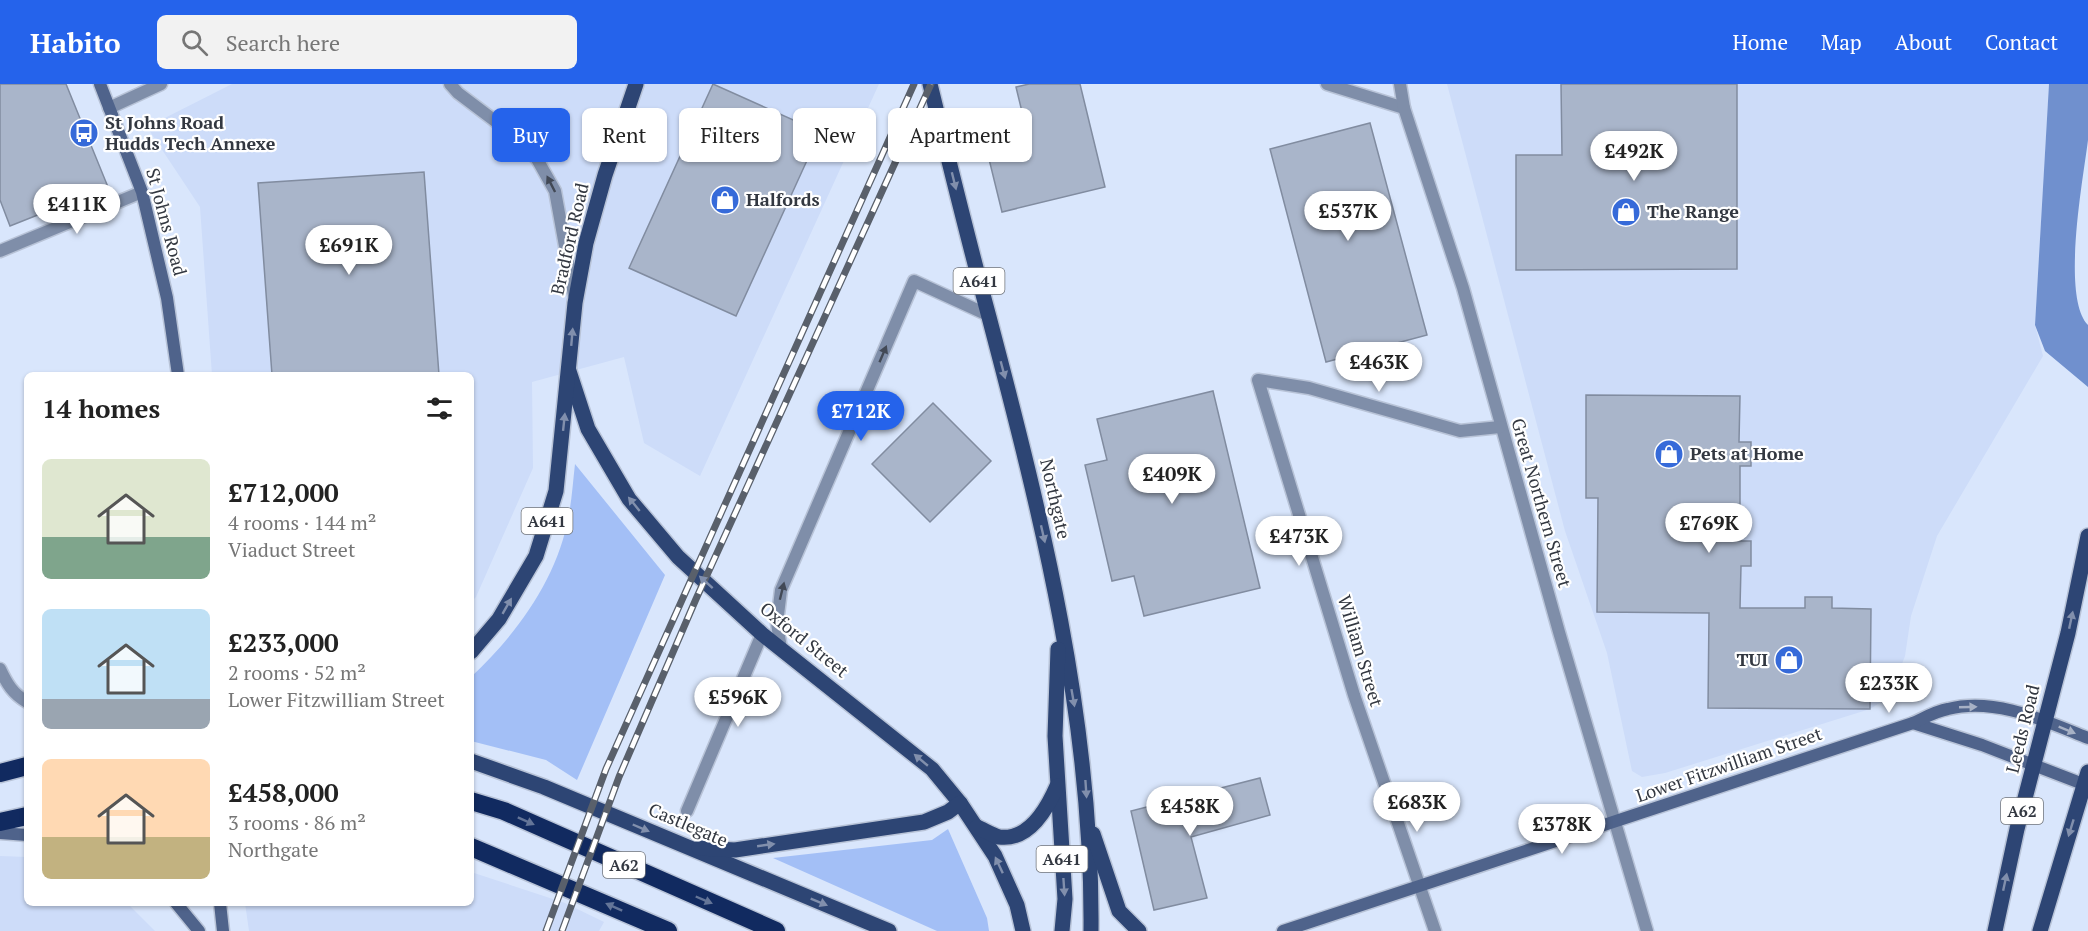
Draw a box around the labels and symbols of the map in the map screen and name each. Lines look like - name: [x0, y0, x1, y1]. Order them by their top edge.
- place label: St Johns Road Hudds Tech Annexe: [105, 110, 276, 155]
- bus stop icon: St Johns Road Hudds Tech Annexe: [68, 117, 100, 149]
- pin: £492K: [1592, 131, 1676, 182]
- street label: St Johns Road: [141, 165, 193, 278]
- one-way arrow: [950, 172, 960, 191]
- one-way arrow: [546, 175, 556, 192]
- street label: Bradford Road: [544, 180, 594, 297]
- pin: £411K: [35, 184, 119, 235]
- shop icon: Halfords: [709, 184, 741, 216]
- place label: Halfords: [746, 187, 820, 211]
- pin: £537K: [1306, 191, 1390, 242]
- shop icon: The Range: [1610, 196, 1642, 228]
- place label: The Range: [1647, 199, 1739, 223]
- pin: £691K: [307, 225, 391, 276]
- road number: A641: [954, 268, 1004, 294]
- one-way arrow: [567, 327, 576, 346]
- pin: £463K: [1337, 342, 1421, 393]
- one-way arrow: [878, 345, 888, 363]
- one-way arrow: [999, 361, 1008, 379]
- pin: £712K: [819, 391, 903, 442]
- one-way arrow: [559, 412, 568, 431]
- street label: Great Northern Street: [1506, 415, 1578, 590]
- shop icon: Pets at Home: [1653, 438, 1685, 470]
- place label: Pets at Home: [1690, 441, 1804, 465]
- pin: £409K: [1130, 454, 1214, 505]
- street label: Northgate: [1035, 456, 1077, 541]
- one-way arrow: [629, 497, 641, 512]
- pin: £769K: [1667, 503, 1751, 554]
- road number: A641: [522, 508, 572, 534]
- pin: £473K: [1257, 516, 1341, 567]
- one-way arrow: [1039, 525, 1049, 543]
- one-way arrow: [699, 576, 713, 590]
- one-way arrow: [777, 582, 787, 600]
- street label: William Street: [1333, 592, 1389, 710]
- street label: Oxford Street: [755, 596, 854, 683]
- one-way arrow: [502, 597, 512, 614]
- one-way arrow: [2067, 610, 2076, 629]
- shop icon: TUI: [1773, 644, 1805, 676]
- place label: TUI: [1736, 647, 1768, 671]
- pin: £233K: [1847, 663, 1931, 714]
- pin: £596K: [696, 677, 780, 728]
- street label: Leeds Road: [1999, 682, 2045, 775]
- one-way arrow: [1069, 689, 1078, 708]
- one-way arrow: [1959, 703, 1978, 712]
- street label: Lower Fitzwilliam Street: [1633, 721, 1825, 807]
- one-way arrow: [2058, 725, 2076, 735]
- one-way arrow: [914, 754, 929, 767]
- one-way arrow: [1081, 779, 1091, 798]
- pin: £683K: [1375, 782, 1459, 833]
- pin: £458K: [1148, 786, 1232, 837]
- street label: Castlegate: [645, 797, 732, 852]
- road number: A62: [2001, 798, 2043, 824]
- pin: £378K: [1520, 804, 1604, 855]
- one-way arrow: [517, 816, 535, 826]
- one-way arrow: [2066, 819, 2075, 837]
- one-way arrow: [632, 823, 650, 833]
- one-way arrow: [757, 841, 776, 850]
- road number: A641: [1036, 846, 1088, 872]
- road number: A62: [603, 852, 645, 878]
- one-way arrow: [994, 857, 1003, 874]
- one-way arrow: [2001, 873, 2011, 892]
- one-way arrow: [1059, 877, 1068, 896]
- one-way arrow: [695, 896, 713, 905]
- one-way arrow: [810, 898, 828, 907]
- one-way arrow: [606, 903, 623, 912]

